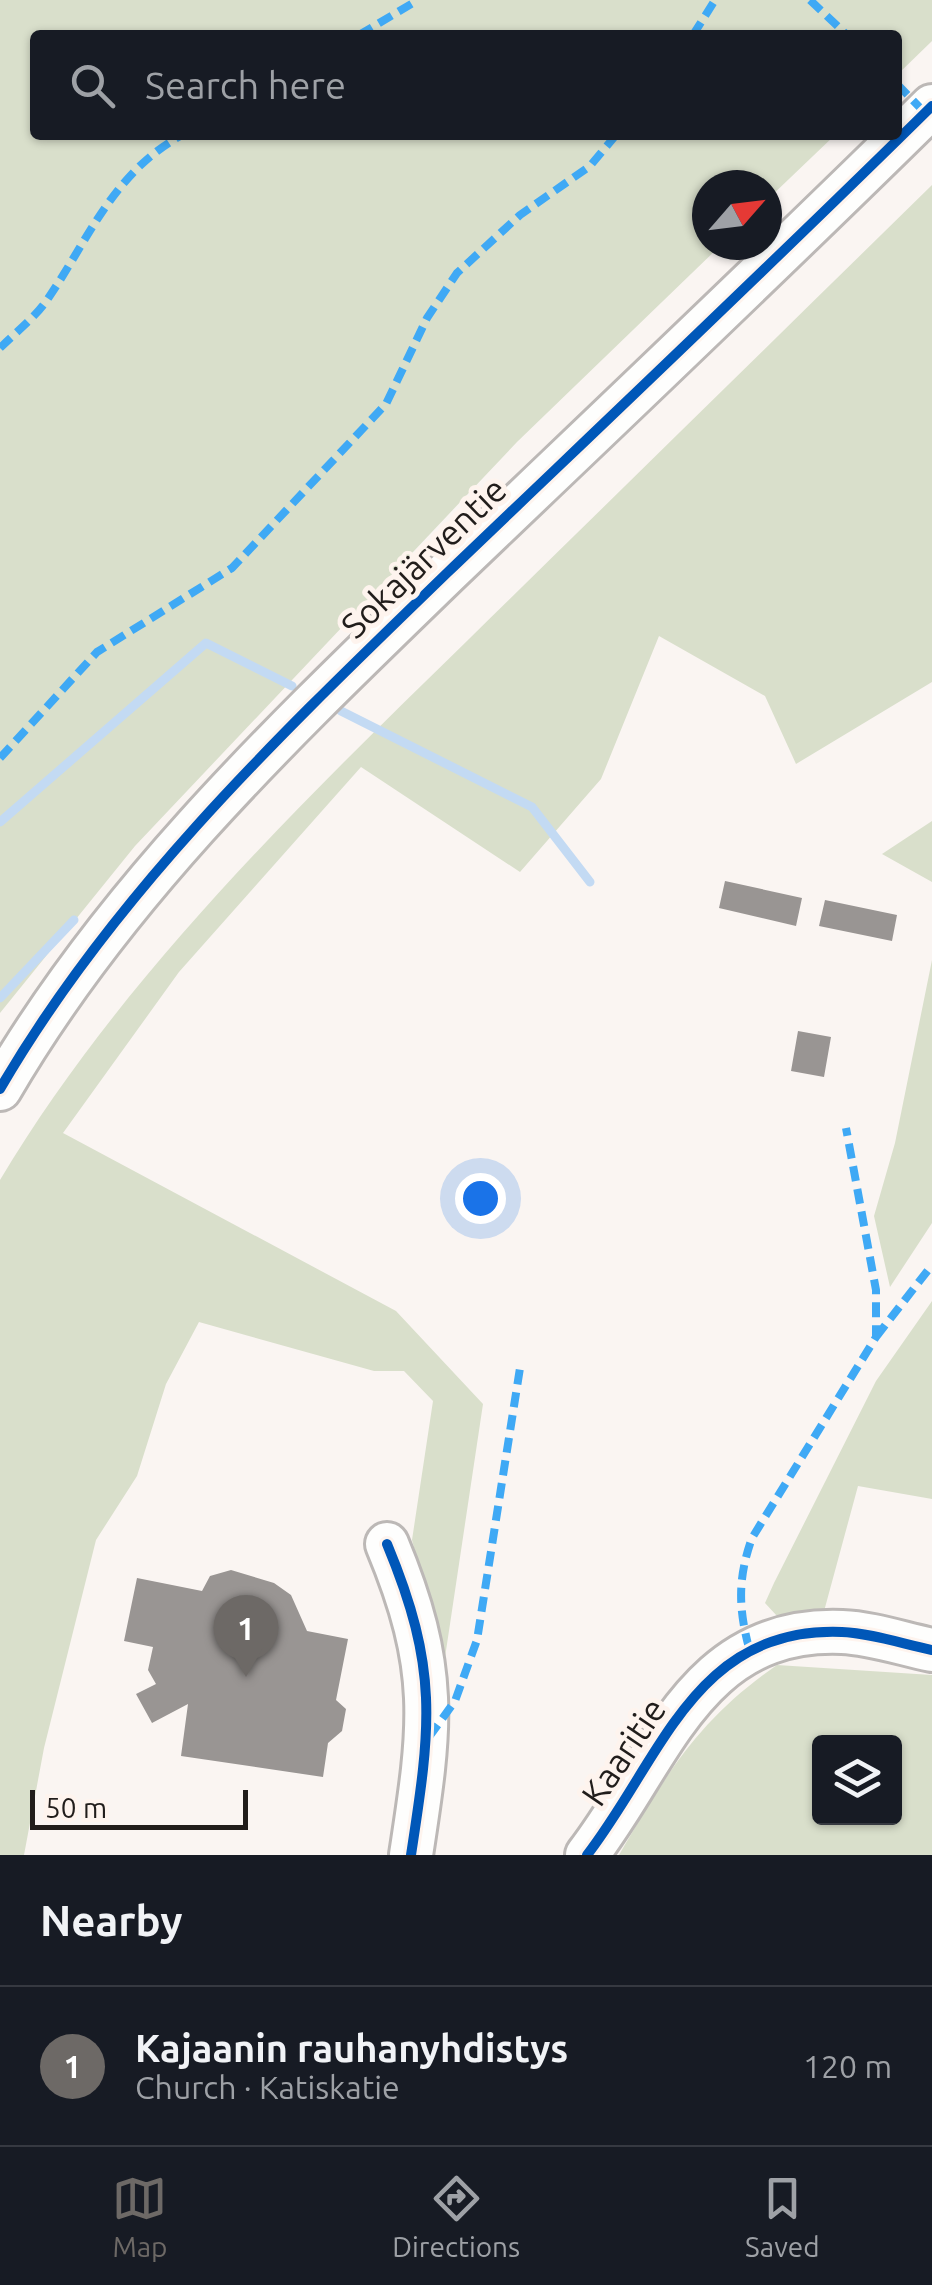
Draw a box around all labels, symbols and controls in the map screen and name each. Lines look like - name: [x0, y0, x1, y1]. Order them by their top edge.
- search box: [30, 30, 902, 140]
- icon: search: [65, 58, 120, 113]
- text: Search here: [145, 64, 346, 106]
- north arrow: [692, 170, 782, 260]
- street label: Sokajärventie: [333, 469, 514, 646]
- your location: [455, 1173, 506, 1224]
- pin: 1: [214, 1594, 278, 1677]
- street label: Kaaritie: [573, 1690, 673, 1813]
- map controls: [812, 1735, 902, 1825]
- button: layers: [812, 1735, 902, 1825]
- scale bar: [30, 1785, 248, 1830]
- text: 50 m: [45, 1792, 107, 1823]
- text: Nearby: [40, 1897, 183, 1944]
- text: Kajaanin rauhanyhdistys: [135, 2027, 568, 2069]
- text: 1: [63, 2048, 82, 2084]
- text: 120 m: [803, 2048, 892, 2084]
- text: Church · Katiskatie: [135, 2069, 400, 2105]
- tab: Map: [112, 2171, 168, 2262]
- tab: Directions: [392, 2171, 520, 2262]
- tab: Saved: [745, 2171, 820, 2262]

